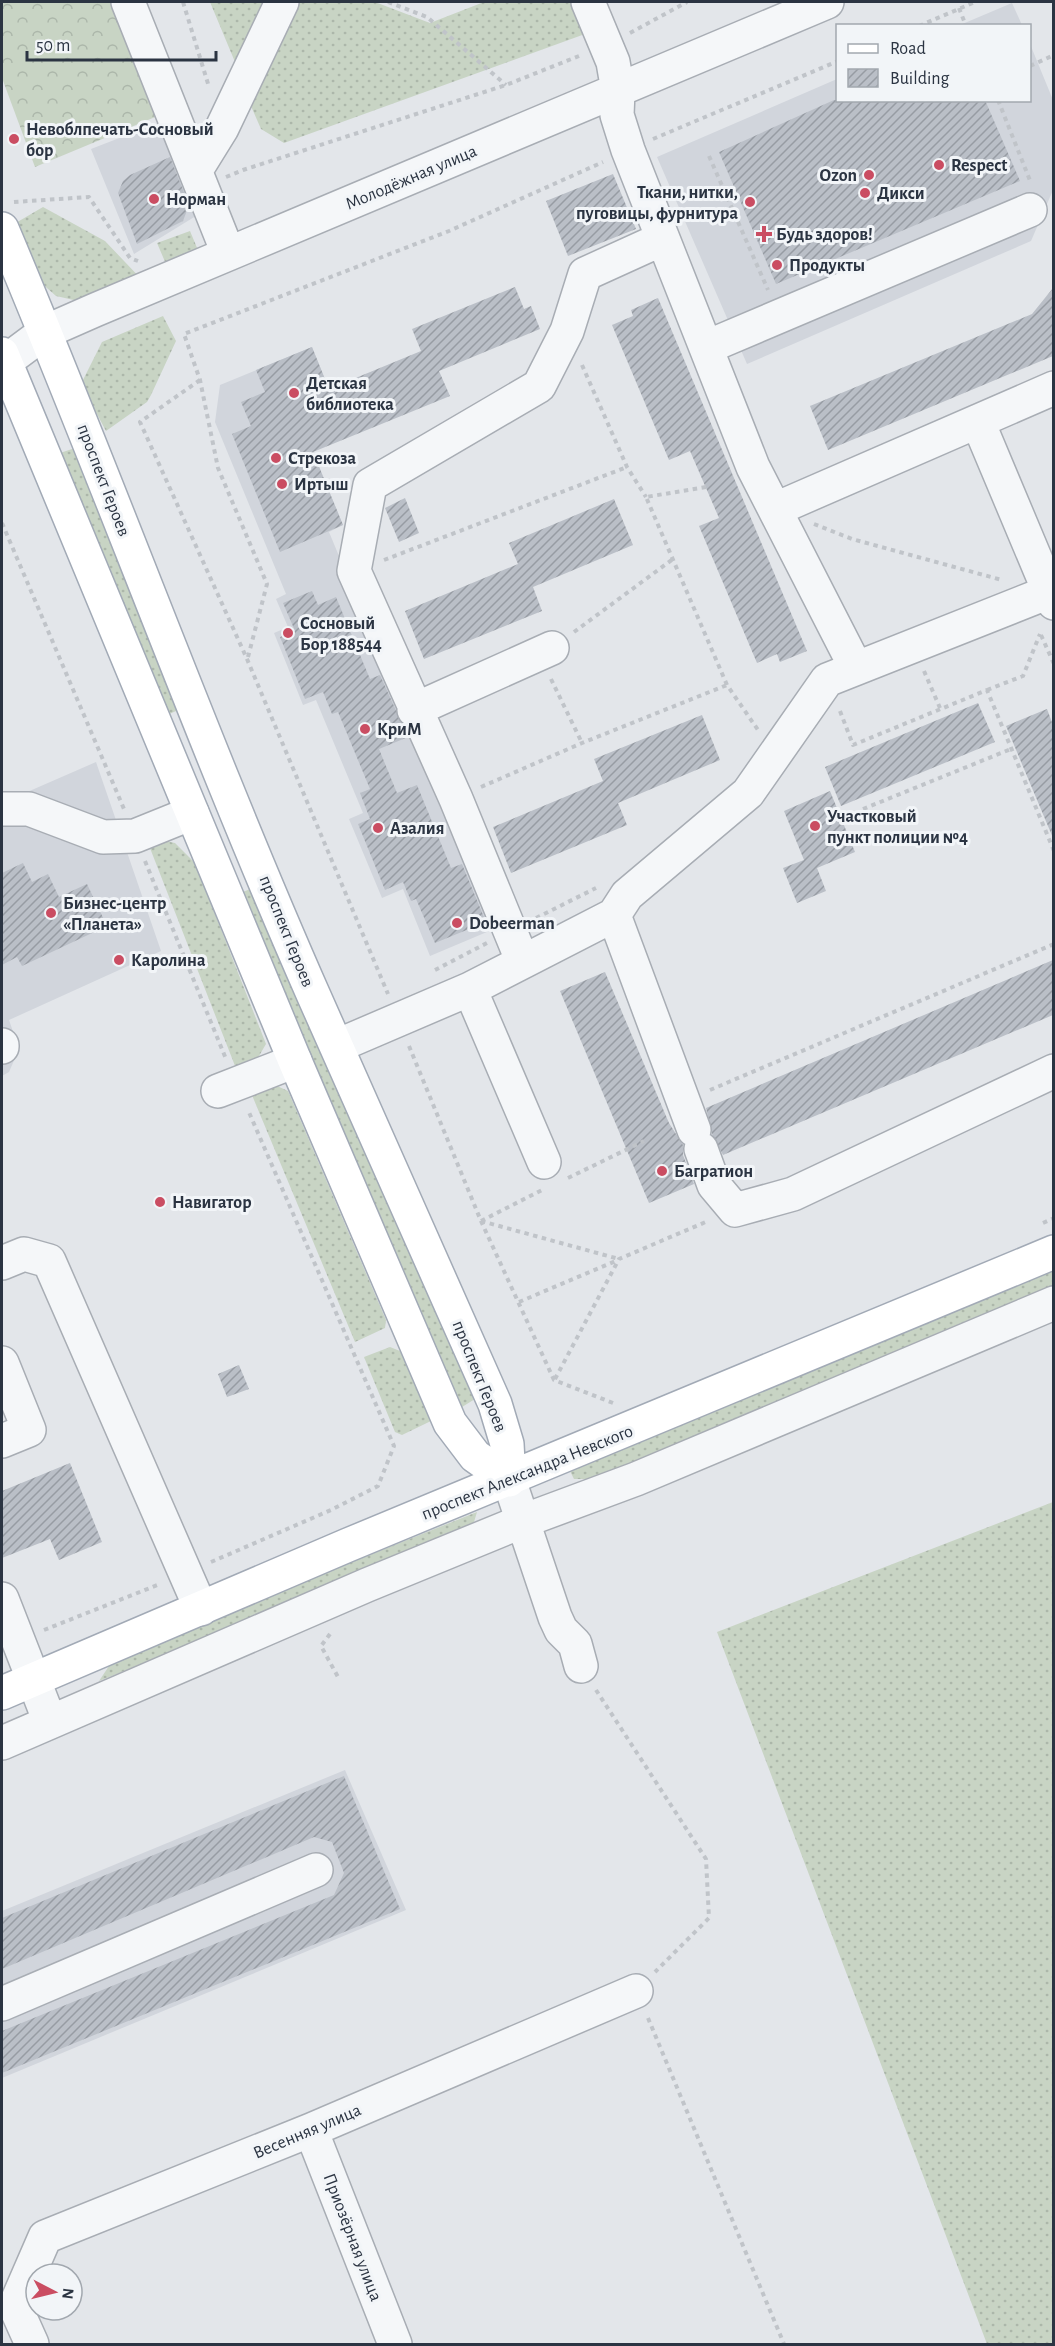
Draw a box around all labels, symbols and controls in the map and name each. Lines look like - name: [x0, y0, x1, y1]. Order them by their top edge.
- scale bar: [27, 24, 216, 62]
- legend: [836, 24, 1031, 102]
- text: 50 m: [36, 37, 70, 55]
- text: Road: [890, 40, 926, 58]
- text: Building: [890, 70, 950, 88]
- place label: Невоблпечать-Сосновый бор: [26, 121, 214, 160]
- marker: Невоблпечать-Сосновый бор: [7, 132, 21, 146]
- street label: Молодёжная улица: [343, 142, 480, 214]
- place label: Respect: [951, 157, 1007, 175]
- marker: Respect: [932, 158, 946, 172]
- place label: Ozon: [820, 167, 857, 185]
- marker: Ozon: [862, 168, 876, 182]
- place label: Ткани, нитки, пуговицы, фурнитура: [576, 184, 738, 223]
- place label: Дикси: [877, 185, 925, 203]
- marker: Дикси: [858, 186, 872, 200]
- place label: Норман: [166, 191, 226, 209]
- marker: Норман: [147, 192, 161, 206]
- marker: Ткани, нитки, пуговицы, фурнитура: [743, 195, 757, 209]
- place label: Будь здоров!: [776, 226, 873, 244]
- marker: Будь здоров!: [757, 227, 771, 241]
- place label: Продукты: [789, 257, 865, 275]
- marker: Продукты: [770, 258, 784, 272]
- place label: Детская библиотека: [306, 375, 394, 414]
- marker: Детская библиотека: [287, 386, 301, 400]
- street label: проспект Героев: [73, 422, 133, 539]
- place label: Стрекоза: [288, 450, 356, 468]
- marker: Стрекоза: [269, 451, 283, 465]
- place label: Иртыш: [294, 476, 349, 494]
- marker: Иртыш: [275, 477, 289, 491]
- place label: Сосновый Бор 188544: [300, 615, 382, 654]
- marker: Сосновый Бор 188544: [281, 626, 295, 640]
- place label: КриМ: [377, 721, 422, 739]
- marker: КриМ: [358, 722, 372, 736]
- place label: Участковый пункт полиции №4: [827, 808, 968, 847]
- marker: Участковый пункт полиции №4: [808, 819, 822, 833]
- place label: Азалия: [390, 820, 444, 838]
- marker: Азалия: [371, 821, 385, 835]
- street label: проспект Героев: [256, 873, 317, 990]
- place label: Бизнес-центр «Планета»: [63, 895, 166, 934]
- marker: Бизнес-центр «Планета»: [44, 906, 58, 920]
- place label: Dobeerman: [469, 915, 555, 933]
- marker: Dobeerman: [450, 916, 464, 930]
- place label: Каролина: [131, 952, 206, 970]
- marker: Каролина: [112, 953, 126, 967]
- place label: Багратион: [674, 1163, 753, 1181]
- marker: Багратион: [655, 1164, 669, 1178]
- place label: Навигатор: [172, 1194, 252, 1212]
- marker: Навигатор: [153, 1195, 167, 1209]
- street label: проспект Героев: [449, 1318, 510, 1435]
- street label: проспект Александра Невского: [419, 1422, 636, 1524]
- street label: Весенняя улица: [251, 2101, 364, 2163]
- street label: Приозёрная улица: [319, 2171, 385, 2304]
- north arrow: [24, 2262, 84, 2322]
- text: N: [59, 2287, 77, 2300]

